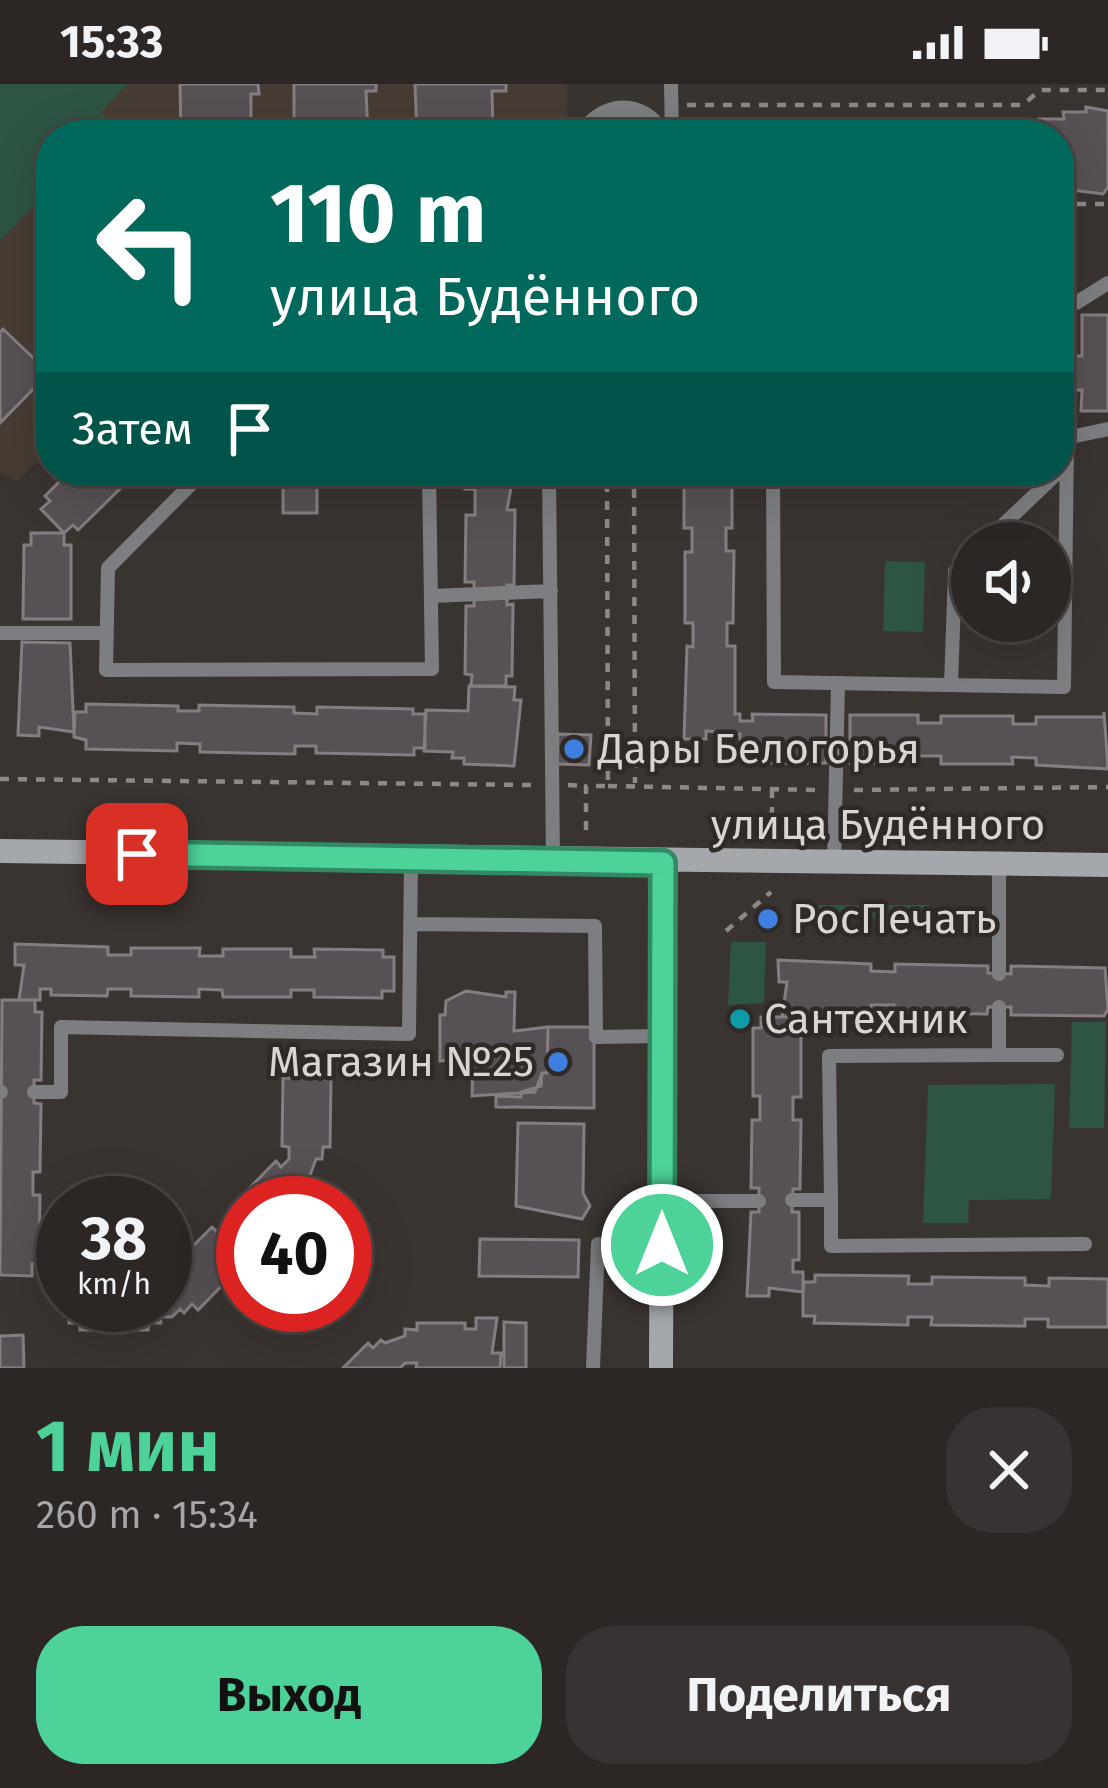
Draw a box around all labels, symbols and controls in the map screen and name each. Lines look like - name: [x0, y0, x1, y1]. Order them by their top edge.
- text: 15:33: [60, 15, 163, 69]
- text: 110 m: [270, 163, 486, 264]
- icon: left: [72, 168, 228, 324]
- text: улица Будённого: [270, 265, 700, 329]
- icon: arrive: [217, 396, 283, 462]
- text: Затем: [72, 402, 193, 456]
- map controls: [951, 522, 1071, 642]
- button: sound: [951, 522, 1071, 642]
- place label: Дары Белогорья: [597, 724, 920, 774]
- marker: Дары Белогорья: [561, 736, 587, 762]
- street label: улица Будённого: [711, 800, 1045, 850]
- pin: [86, 803, 188, 905]
- icon: arrive: [104, 821, 170, 887]
- place label: РосПечать: [792, 894, 997, 944]
- marker: РосПечать: [755, 906, 781, 932]
- place label: Сантехник: [764, 994, 968, 1044]
- marker: Сантехник: [727, 1006, 753, 1032]
- place label: Магазин №25: [268, 1037, 534, 1087]
- marker: Магазин №25: [545, 1049, 571, 1075]
- speed limit sign: 40: [216, 1176, 372, 1332]
- position arrow: [599, 1182, 725, 1308]
- text: 38: [81, 1203, 147, 1275]
- text: km/h: [77, 1266, 151, 1302]
- text: 1 мин: [36, 1404, 220, 1490]
- button: close: [946, 1407, 1072, 1533]
- text: 260 m · 15:34: [36, 1492, 258, 1538]
- button: Выход: [36, 1626, 542, 1764]
- button: Поделиться: [566, 1626, 1072, 1764]

